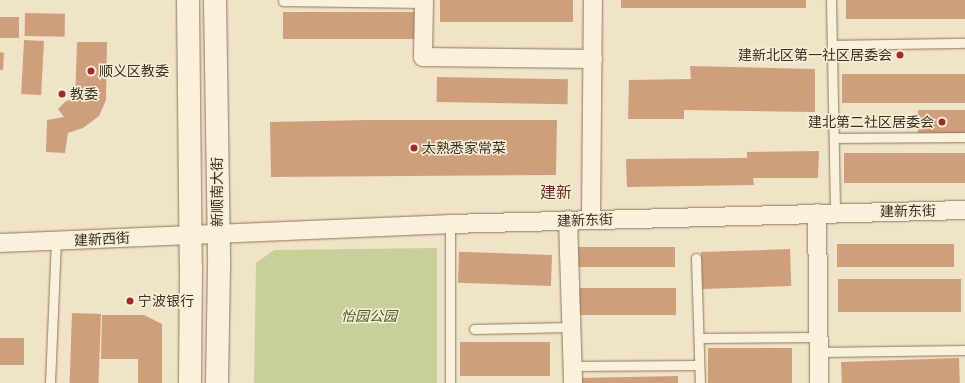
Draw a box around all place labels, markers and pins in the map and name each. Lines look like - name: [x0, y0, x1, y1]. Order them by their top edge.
- place label: 建新北区第一社区居委会: [738, 47, 892, 63]
- marker: 建新北区第一社区居委会: [895, 50, 905, 60]
- place label: 顺义区教委: [99, 63, 169, 79]
- marker: 顺义区教委: [86, 66, 96, 76]
- place label: 教委: [70, 86, 98, 102]
- marker: 教委: [57, 89, 67, 99]
- place label: 建北第二社区居委会: [808, 114, 934, 130]
- marker: 建北第二社区居委会: [937, 117, 947, 127]
- place label: 太熟悉家常菜: [422, 140, 506, 156]
- marker: 太熟悉家常菜: [409, 143, 419, 153]
- place label: 宁波银行: [138, 293, 194, 309]
- marker: 宁波银行: [125, 296, 135, 306]

